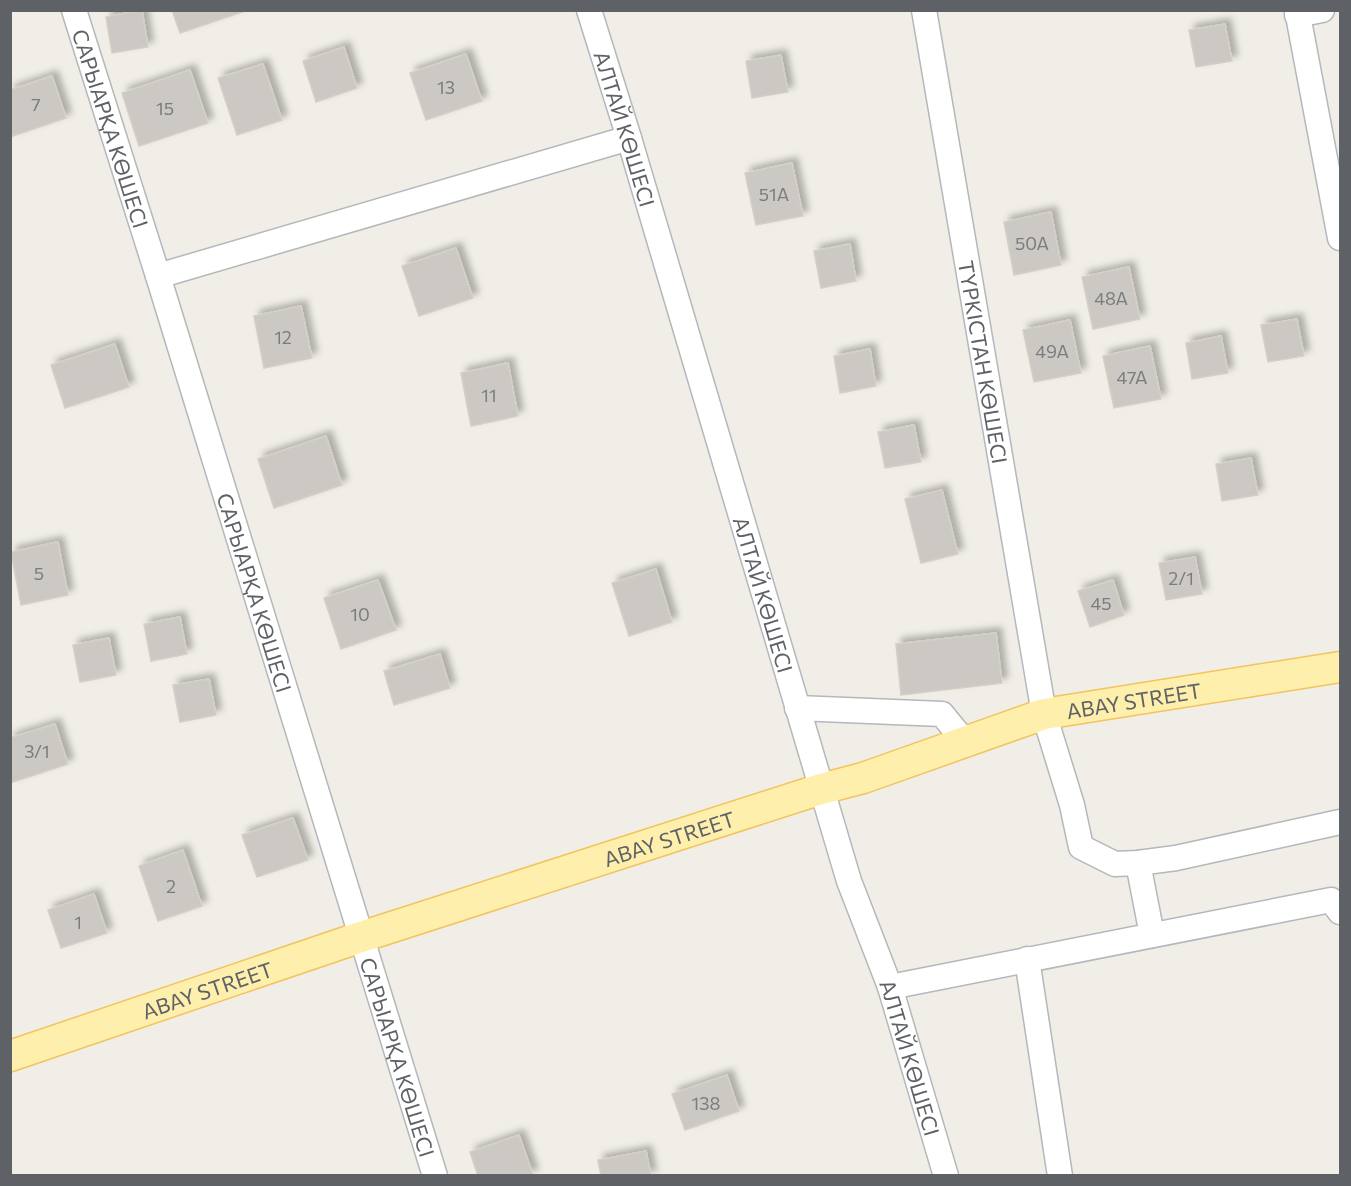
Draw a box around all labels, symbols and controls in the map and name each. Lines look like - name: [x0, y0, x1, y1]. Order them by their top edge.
- street label: САРЫАРҚА КӨШЕСІ: [68, 26, 154, 231]
- street label: АЛТАЙ КӨШЕСІ: [590, 48, 661, 209]
- house number: 13: [437, 76, 455, 98]
- house number: 7: [31, 93, 41, 115]
- house number: 15: [156, 97, 174, 119]
- house number: 51А: [759, 183, 789, 205]
- house number: 50А: [1015, 232, 1049, 254]
- street label: ТҮРКІСТАН КӨШЕСІ: [954, 258, 1014, 465]
- house number: 48А: [1094, 287, 1128, 309]
- house number: 12: [274, 326, 292, 348]
- house number: 49А: [1035, 340, 1069, 362]
- house number: 47А: [1117, 366, 1147, 388]
- house number: 11: [481, 384, 497, 406]
- street label: САРЫАРҚА КӨШЕСІ: [213, 490, 298, 695]
- street label: АЛТАЙ КӨШЕСІ: [729, 513, 799, 675]
- house number: 5: [34, 562, 44, 584]
- house number: 2/1: [1168, 567, 1194, 589]
- house number: 45: [1090, 592, 1112, 614]
- house number: 10: [350, 603, 370, 625]
- street label: ABAY STREET: [1064, 677, 1203, 723]
- house number: 3/1: [24, 740, 50, 762]
- street label: ABAY STREET: [600, 805, 738, 871]
- house number: 2: [166, 875, 176, 897]
- house number: 1: [74, 911, 82, 933]
- street label: САРЫАРҚА КӨШЕСІ: [356, 954, 441, 1160]
- street label: ABAY STREET: [138, 955, 276, 1023]
- street label: АЛТАЙ КӨШЕСІ: [876, 976, 946, 1138]
- house number: 138: [692, 1092, 721, 1114]

